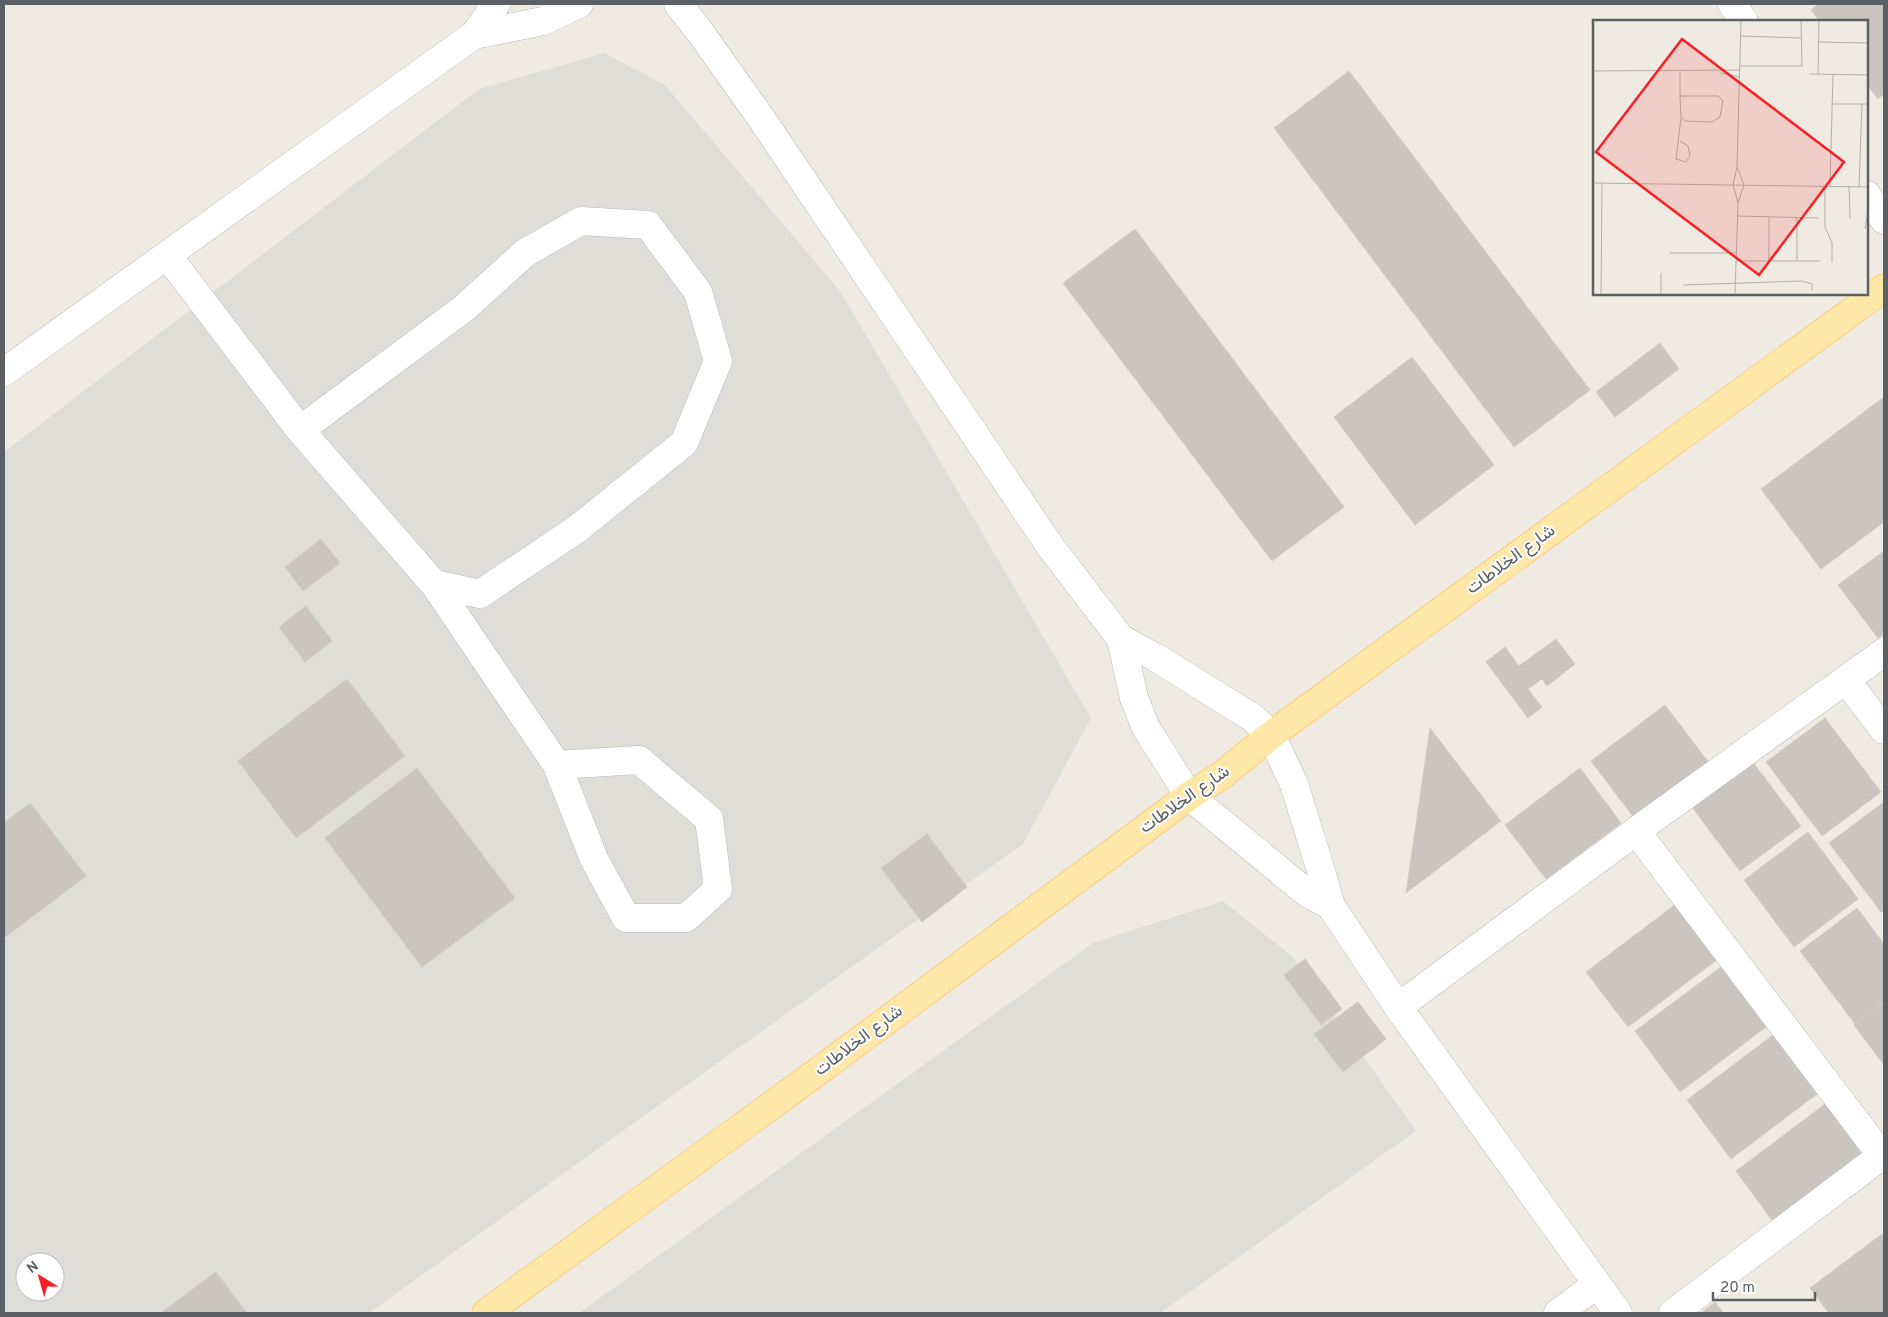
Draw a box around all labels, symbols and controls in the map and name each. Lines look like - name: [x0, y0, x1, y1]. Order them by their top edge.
- inset map: [1593, 20, 1868, 295]
- street label: شارع الخلاطات: [1462, 520, 1560, 600]
- street label: شارع الخلاطات: [1135, 760, 1235, 840]
- street label: شارع الخلاطات: [810, 1000, 908, 1082]
- north arrow: [15, 1252, 65, 1302]
- text: N: [24, 1258, 42, 1278]
- scale bar: [1713, 1270, 1816, 1302]
- text: 20 m: [1720, 1279, 1755, 1298]

